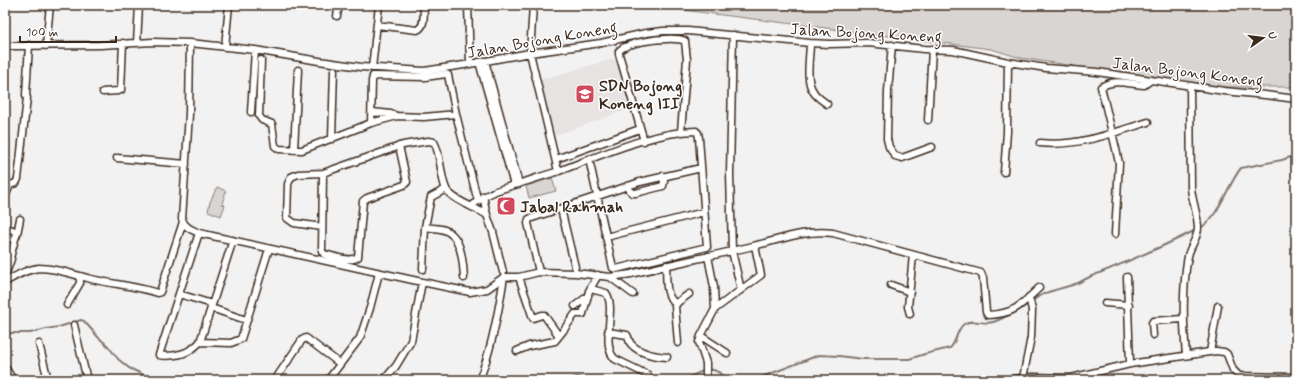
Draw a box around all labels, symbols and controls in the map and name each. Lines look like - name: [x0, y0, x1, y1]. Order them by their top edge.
- street label: Jalan Bojong Koneng: [466, 17, 619, 65]
- scale bar: [20, 18, 116, 44]
- north arrow: [1243, 18, 1283, 58]
- street label: Jalan Bojong Koneng: [789, 19, 942, 49]
- text: 100 m: [26, 25, 58, 41]
- text: U: [1264, 31, 1279, 41]
- street label: Jalan Bojong Koneng: [1111, 53, 1265, 93]
- place label: SDN Bojong Koneng III: [599, 76, 682, 116]
- school or university icon: SDN Bojong Koneng III: [574, 83, 596, 105]
- mosque icon: Jabal Rahmah: [495, 195, 517, 217]
- place label: Jabal Rahmah: [520, 197, 623, 218]

